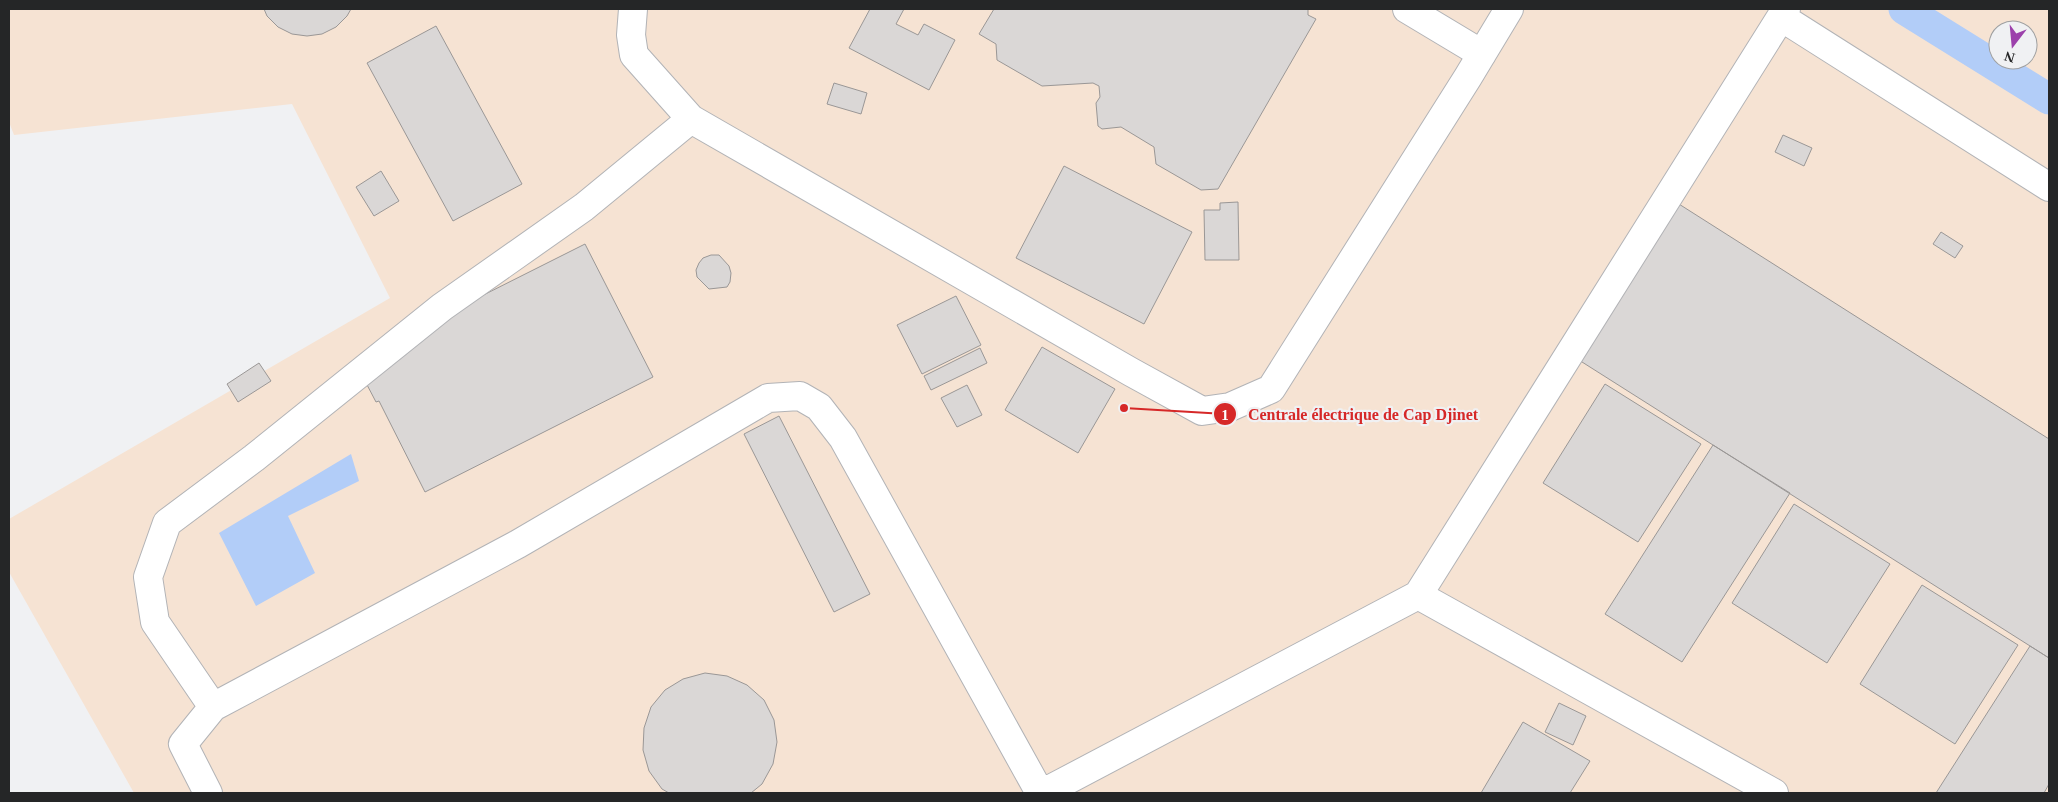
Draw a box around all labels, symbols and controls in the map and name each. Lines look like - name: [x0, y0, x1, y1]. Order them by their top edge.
- north arrow: [1988, 20, 2038, 70]
- text: N: [2003, 48, 2016, 66]
- callout: Centrale électrique de Cap Djinet: [1213, 399, 1488, 430]
- text: Centrale électrique de Cap Djinet: [1248, 406, 1479, 424]
- text: 1: [1221, 407, 1229, 423]

